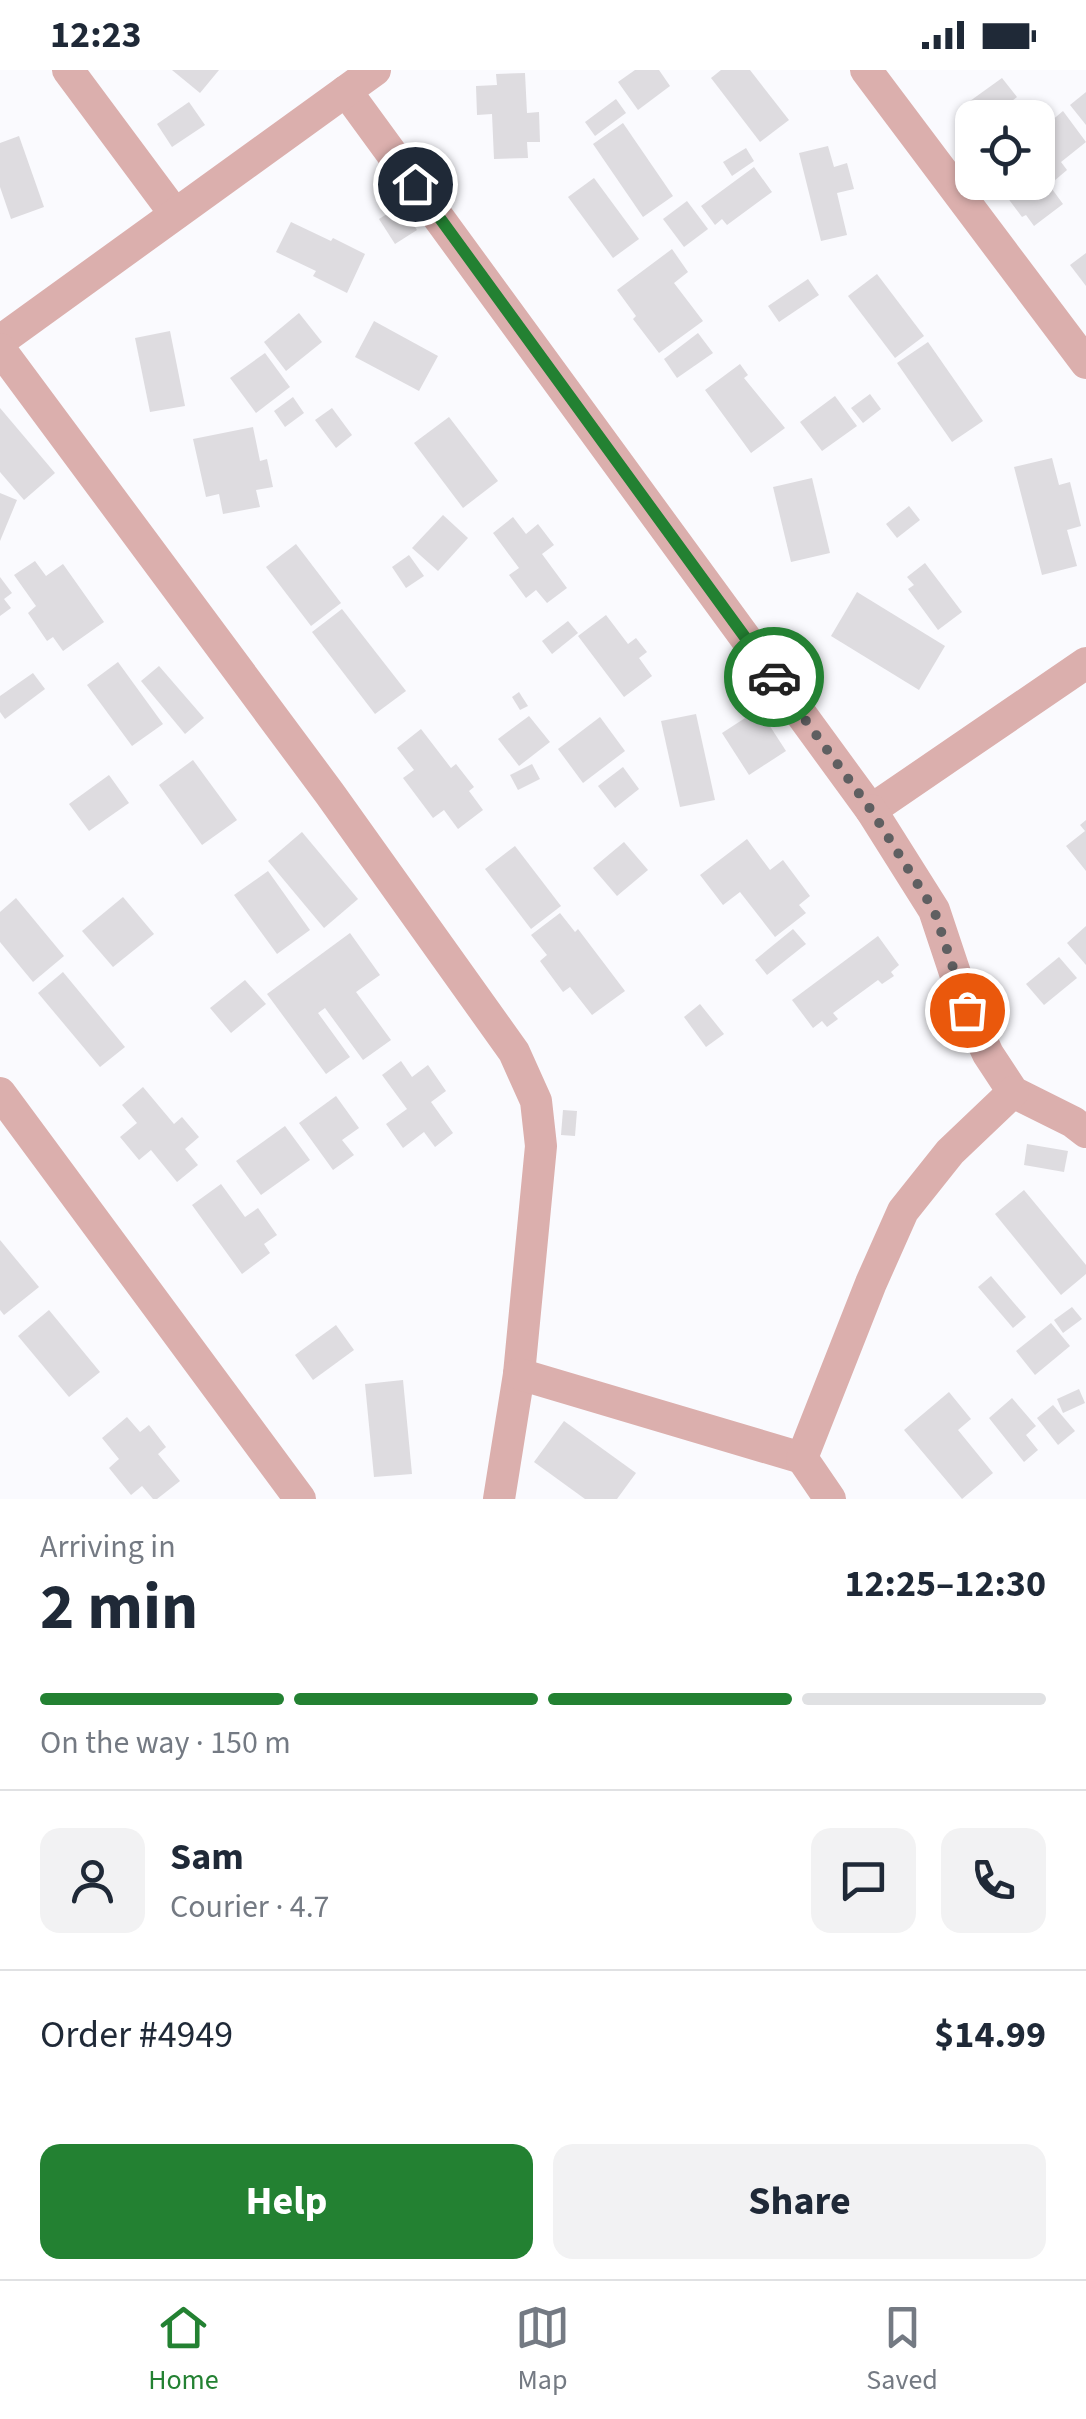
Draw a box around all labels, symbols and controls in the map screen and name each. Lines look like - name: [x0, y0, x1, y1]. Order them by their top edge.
- text: 12:23: [50, 8, 142, 62]
- map controls: [955, 100, 1055, 200]
- button: locate: [955, 100, 1055, 200]
- pin: [373, 142, 458, 227]
- icon: home: [388, 157, 443, 212]
- courier: [724, 627, 824, 727]
- icon: car: [747, 650, 802, 705]
- pin: [925, 968, 1010, 1053]
- icon: bag: [940, 983, 995, 1038]
- text: Arriving in: [40, 1524, 176, 1570]
- text: 12:25–12:30: [844, 1557, 1046, 1611]
- text: 2 min: [40, 1561, 198, 1654]
- text: On the way · 150 m: [40, 1720, 291, 1766]
- button: person: [40, 1828, 145, 1933]
- button: chat: [811, 1828, 916, 1933]
- button: phone: [941, 1828, 1046, 1933]
- text: Sam: [170, 1830, 244, 1884]
- text: Courier · 4.7: [170, 1884, 330, 1930]
- text: Order #4949: [40, 2008, 233, 2062]
- text: $14.99: [934, 2008, 1046, 2062]
- button: Help: [40, 2144, 533, 2259]
- button: Share: [553, 2144, 1046, 2259]
- tab: Home: [148, 2300, 219, 2400]
- tab: Map: [515, 2300, 570, 2400]
- tab: Saved: [866, 2300, 938, 2400]

